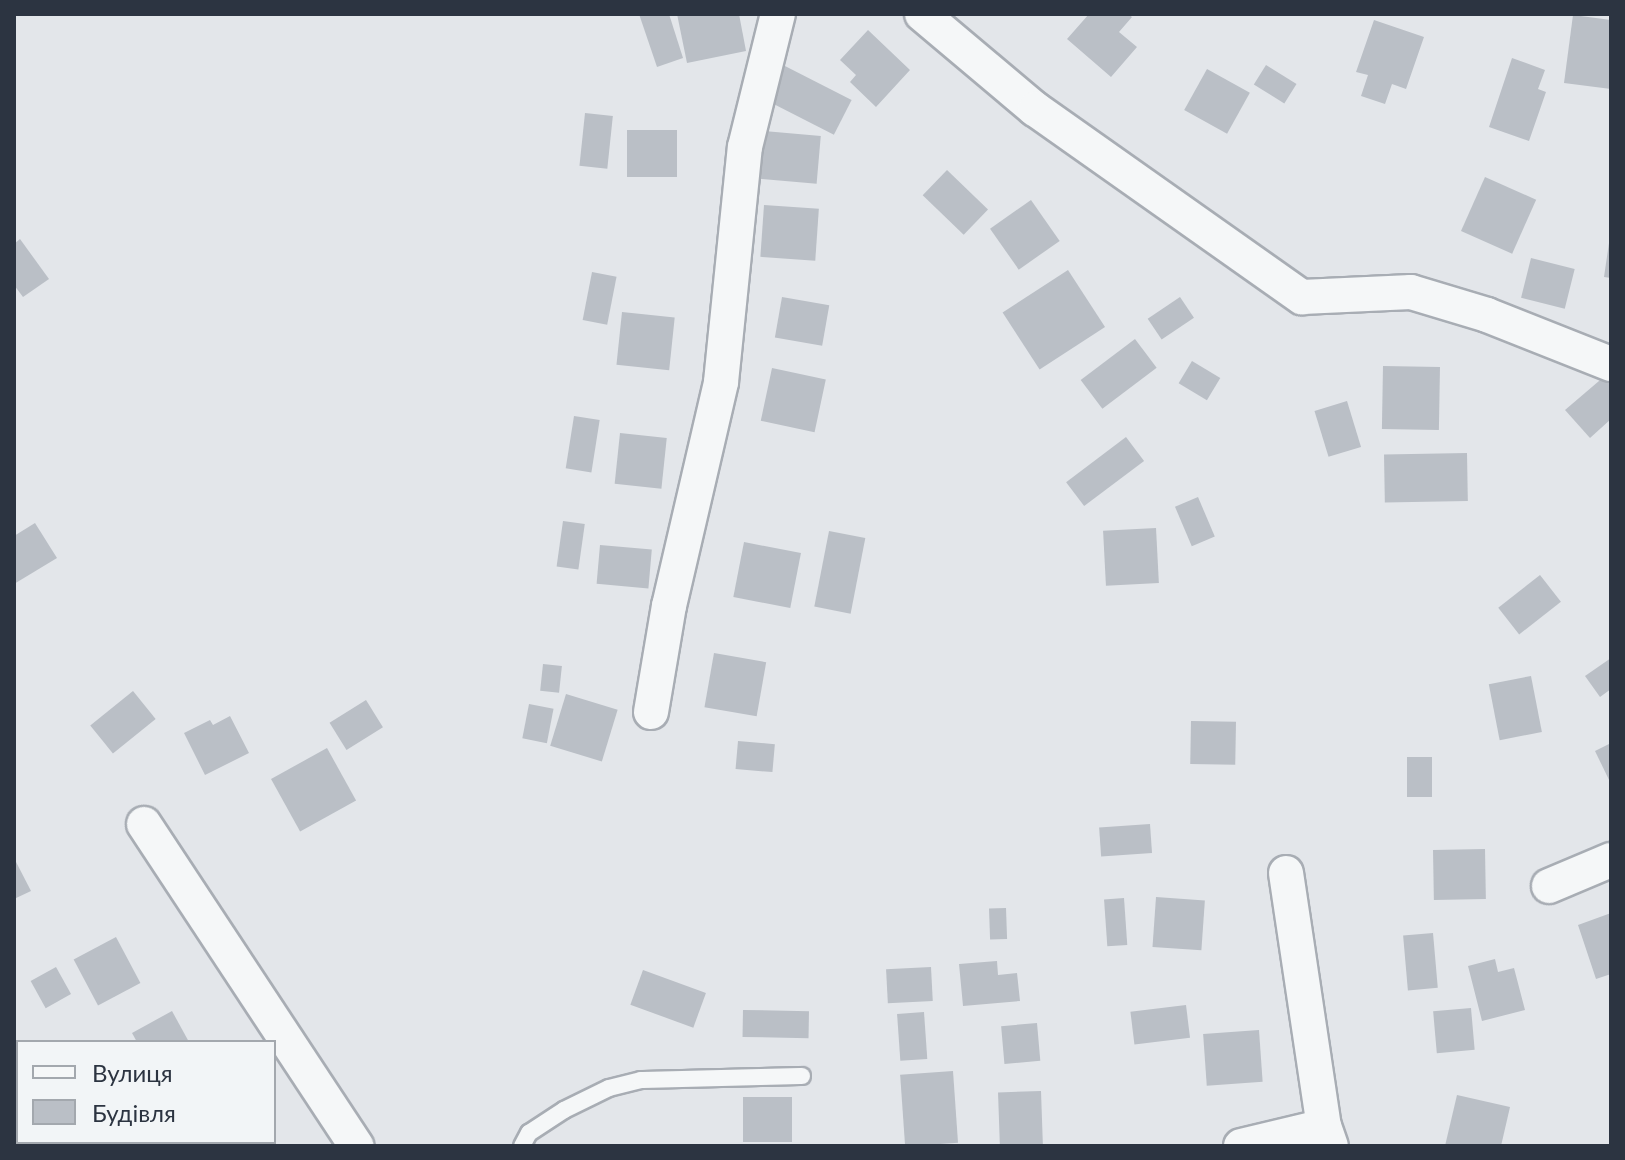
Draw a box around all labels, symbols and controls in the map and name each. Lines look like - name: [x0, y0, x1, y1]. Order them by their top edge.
- legend: [16, 1040, 276, 1144]
- text: Вулиця: [92, 1058, 173, 1087]
- text: Будівля: [92, 1098, 176, 1127]

